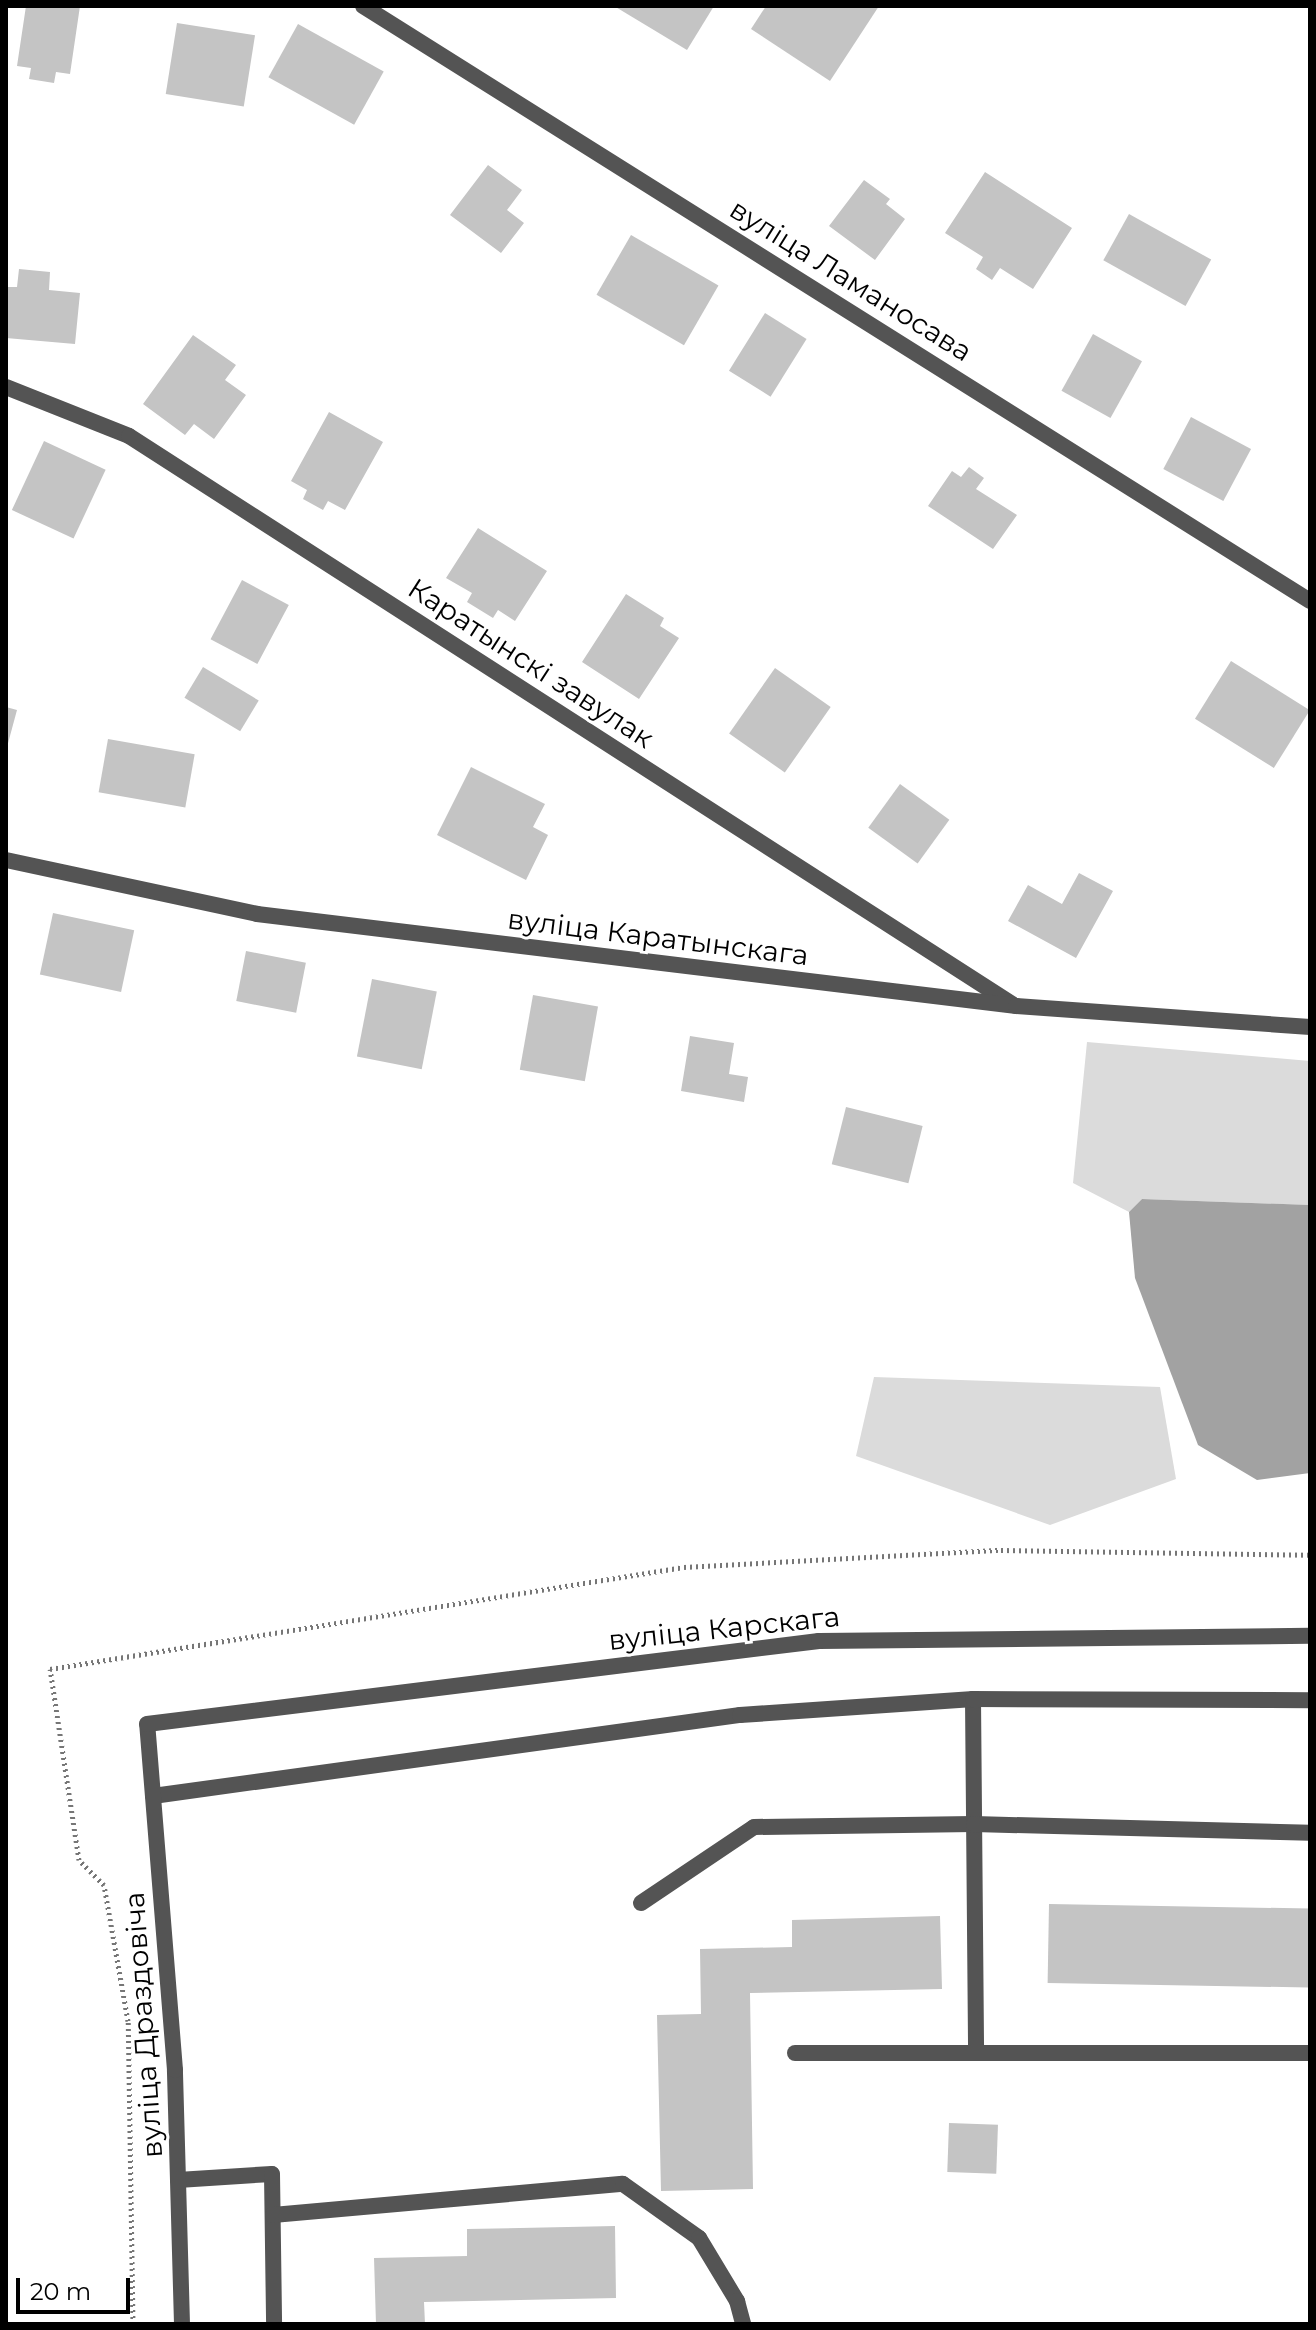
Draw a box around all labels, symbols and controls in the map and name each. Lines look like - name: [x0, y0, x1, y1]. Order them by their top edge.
- street label: вуліца Ламаносава: [724, 192, 978, 368]
- street label: Каратынскі завулак: [402, 571, 660, 755]
- street label: вуліца Каратынскага: [506, 902, 810, 972]
- street label: вуліца Карскага: [607, 1599, 841, 1657]
- street label: вуліца Драздовіча: [117, 1891, 169, 2159]
- scale bar: [20, 2262, 134, 2312]
- text: 20 m: [30, 2277, 91, 2306]

